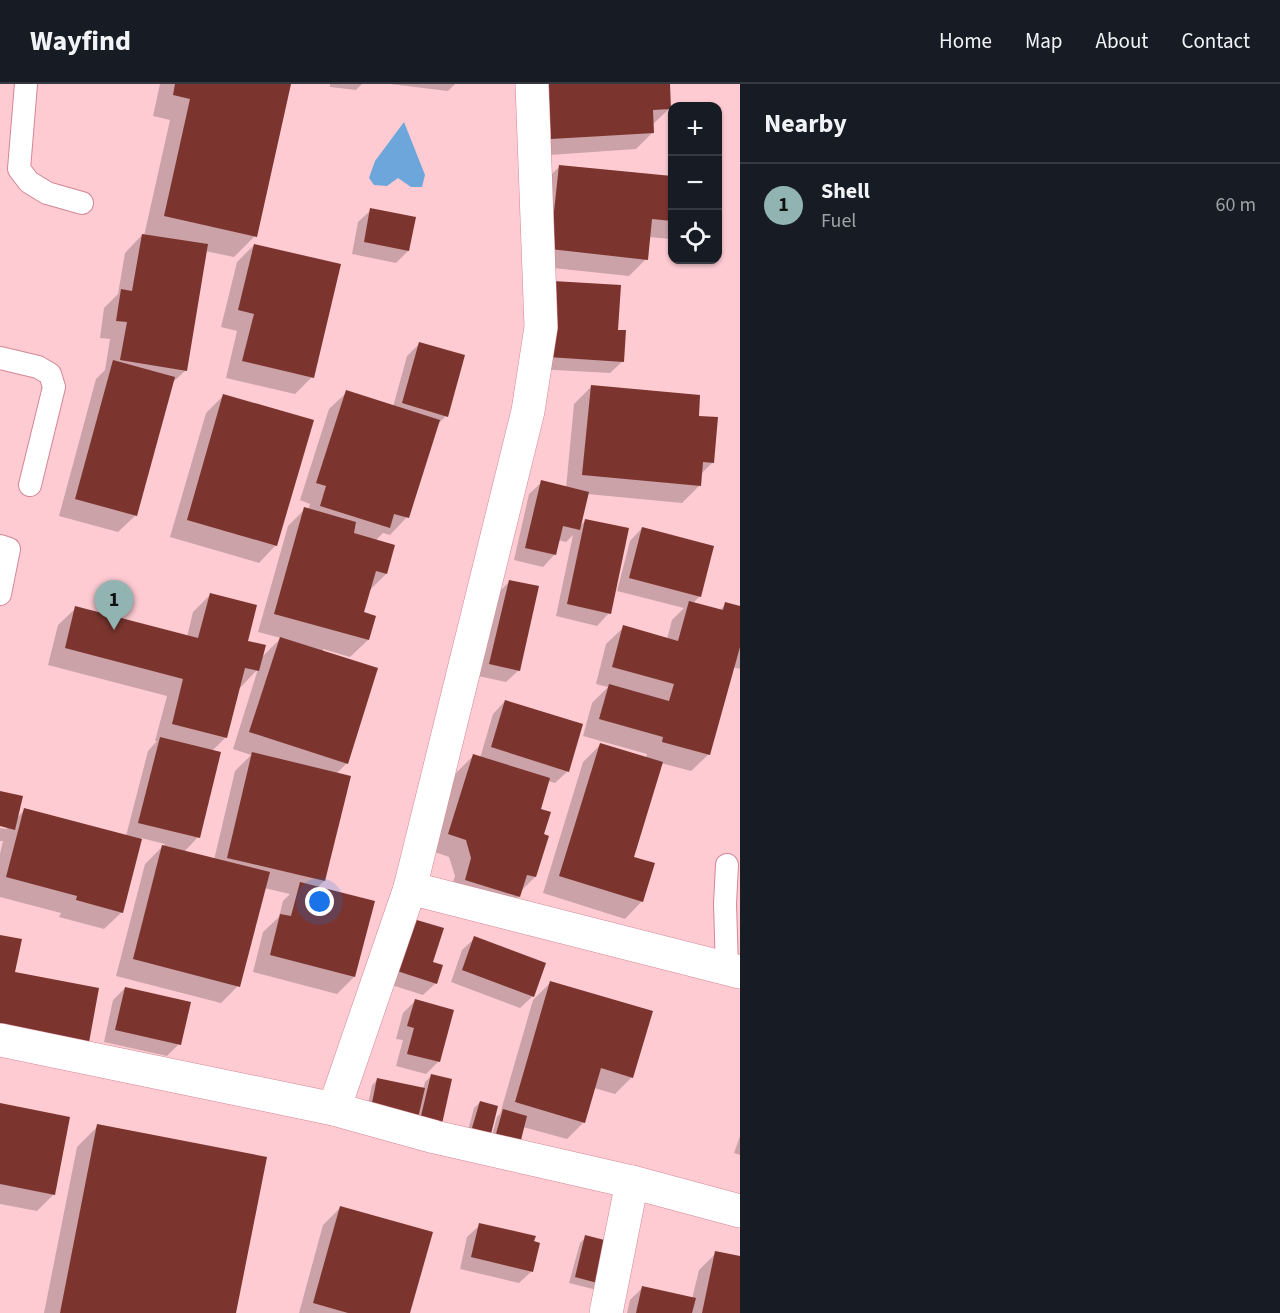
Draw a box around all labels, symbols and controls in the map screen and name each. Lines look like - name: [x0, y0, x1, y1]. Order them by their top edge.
- text: Wayfind: [30, 21, 131, 61]
- text: Home: [939, 26, 992, 56]
- text: Map: [1025, 26, 1063, 56]
- text: About: [1096, 26, 1148, 56]
- text: Contact: [1181, 26, 1250, 56]
- map controls: [668, 102, 722, 264]
- button: +: [668, 102, 722, 156]
- text: Nearby: [764, 105, 847, 142]
- button: −: [668, 156, 722, 210]
- text: Shell: [821, 175, 870, 207]
- text: 1: [778, 191, 789, 219]
- text: 60 m: [1216, 191, 1256, 219]
- text: Fuel: [821, 207, 856, 235]
- button: locate: [668, 210, 722, 264]
- pin: 1: [94, 580, 134, 630]
- your location: [305, 887, 334, 916]

